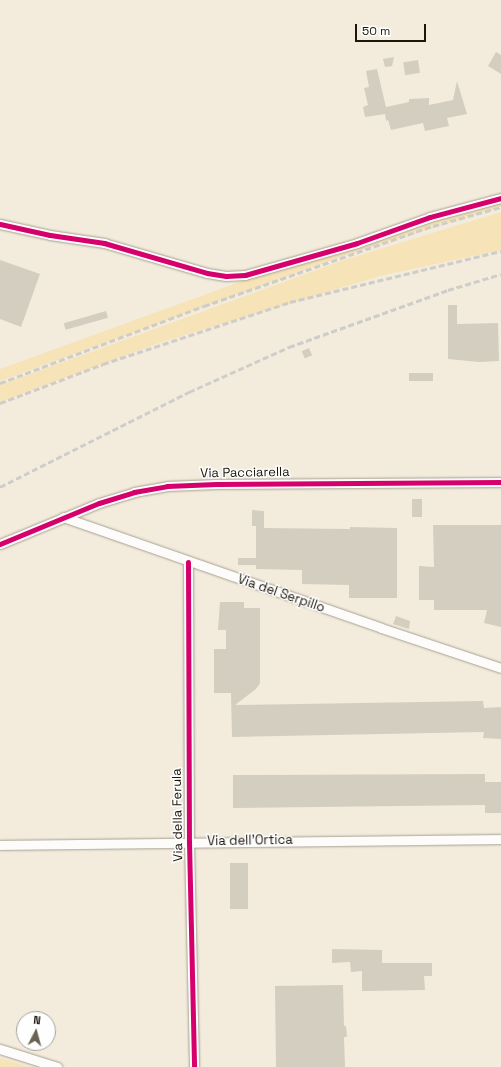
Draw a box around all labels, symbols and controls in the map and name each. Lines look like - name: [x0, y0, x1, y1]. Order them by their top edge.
- scale bar: [357, 16, 428, 42]
- text: 50 m: [362, 23, 390, 39]
- street label: Via Pacciarella: [200, 464, 290, 482]
- street label: Via del Serpillo: [235, 572, 327, 616]
- street label: Via della Ferula: [169, 768, 187, 862]
- street label: Via dell'Ortica: [207, 832, 293, 850]
- north arrow: [16, 1011, 56, 1051]
- text: N: [33, 1013, 42, 1027]

